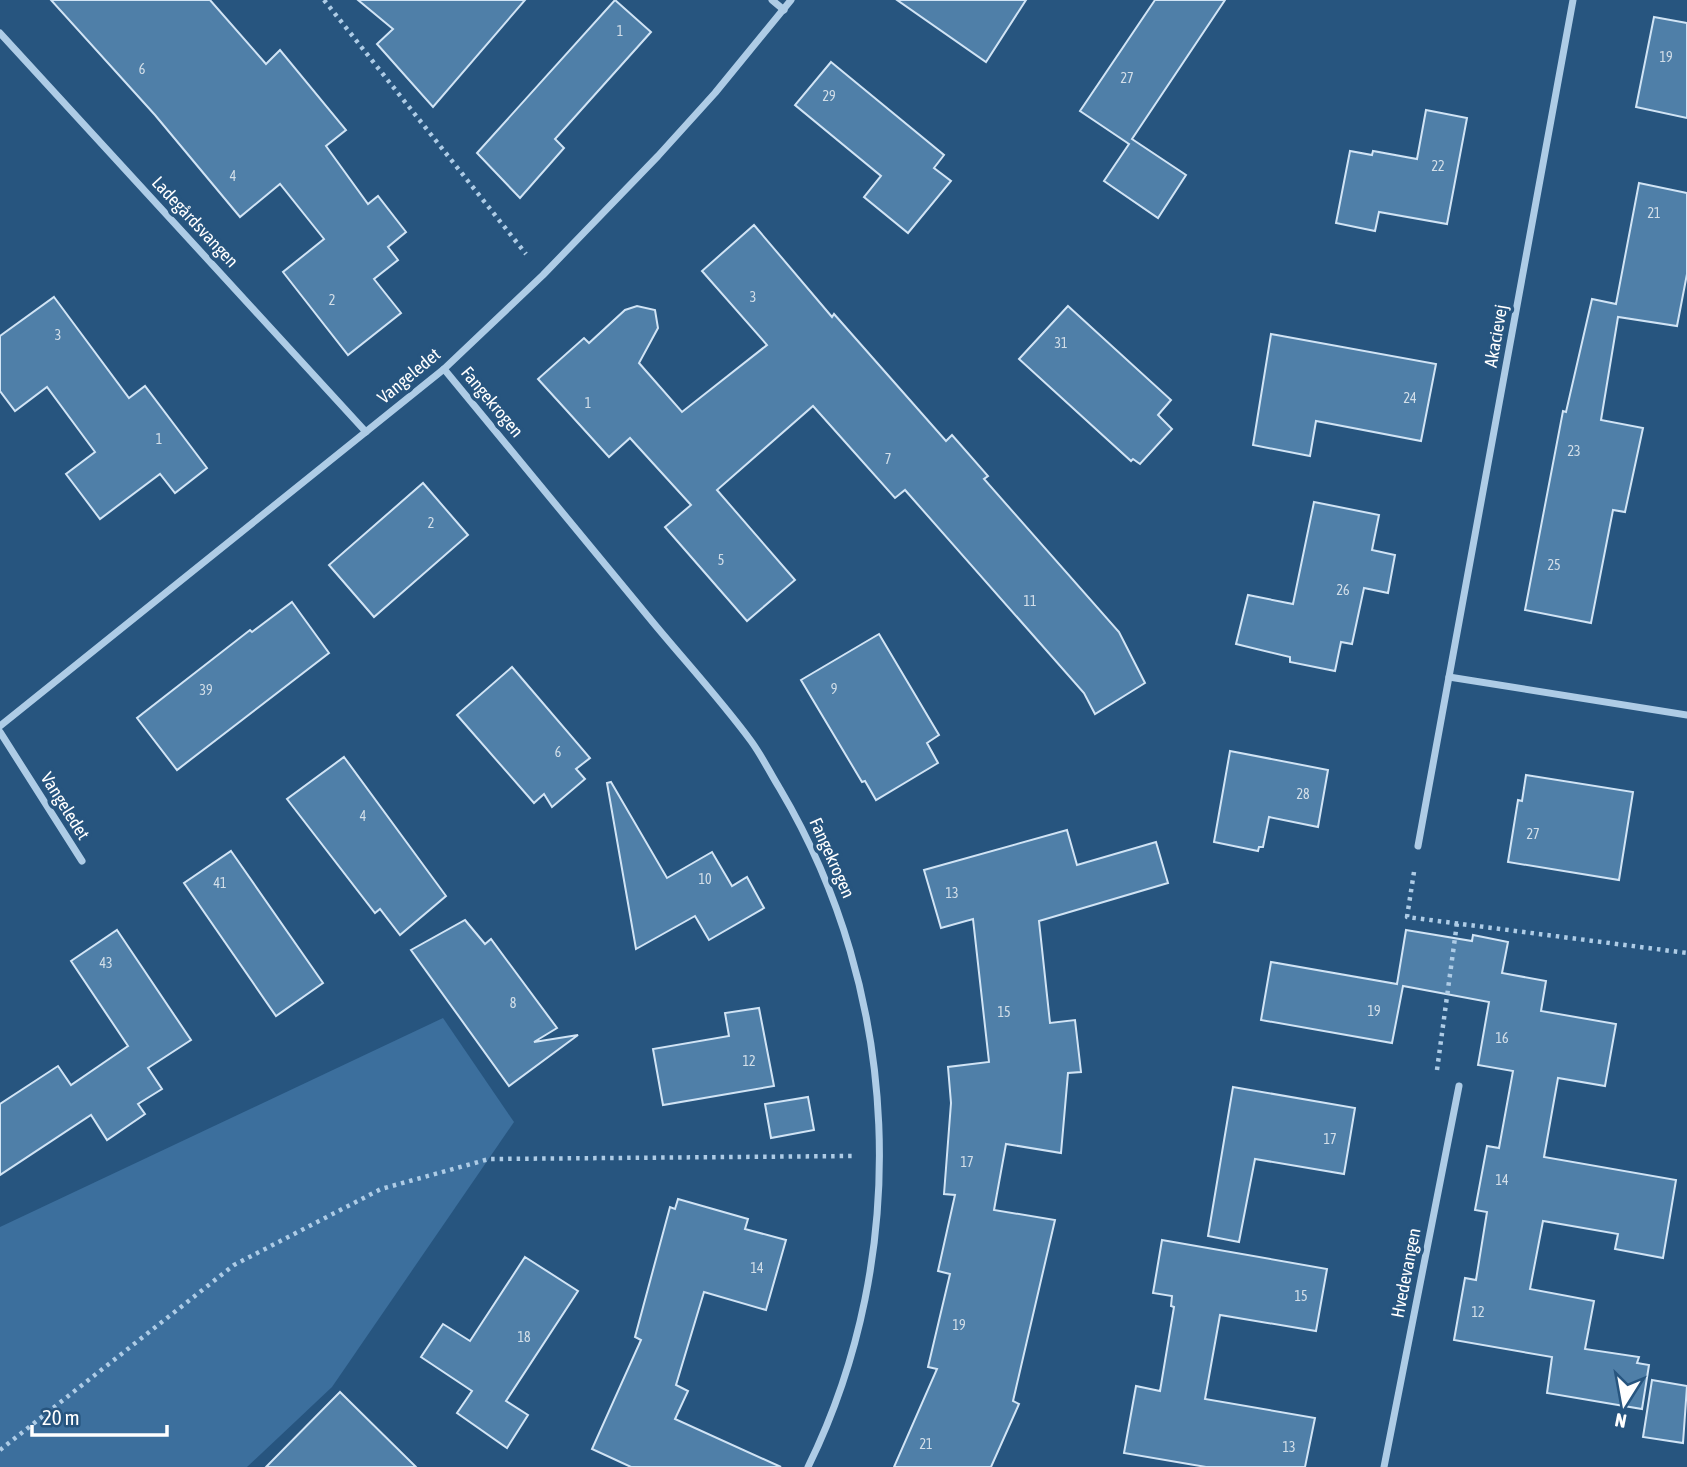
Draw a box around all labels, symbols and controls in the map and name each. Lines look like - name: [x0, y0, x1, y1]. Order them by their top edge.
- house number: 1: [617, 23, 623, 39]
- house number: 19: [1659, 49, 1673, 65]
- house number: 6: [139, 61, 146, 77]
- house number: 27: [1120, 70, 1134, 86]
- house number: 29: [822, 88, 836, 104]
- house number: 22: [1431, 158, 1445, 174]
- house number: 4: [230, 168, 237, 184]
- street label: Ladegårdsvangen: [148, 172, 243, 271]
- house number: 21: [1647, 205, 1661, 221]
- house number: 3: [750, 289, 756, 305]
- house number: 2: [329, 292, 335, 308]
- street label: Akacievej: [1480, 303, 1511, 369]
- house number: 3: [55, 327, 61, 343]
- house number: 31: [1054, 335, 1068, 351]
- street label: Vangeledet: [373, 343, 444, 408]
- street label: Fangekrogen: [457, 362, 528, 441]
- house number: 24: [1403, 390, 1417, 406]
- house number: 1: [585, 395, 591, 411]
- house number: 1: [156, 431, 162, 447]
- house number: 23: [1567, 443, 1581, 459]
- house number: 7: [885, 451, 891, 467]
- house number: 2: [428, 515, 434, 531]
- house number: 5: [718, 552, 724, 568]
- house number: 25: [1547, 557, 1561, 573]
- house number: 26: [1336, 582, 1350, 598]
- house number: 11: [1023, 593, 1037, 609]
- house number: 9: [831, 681, 837, 697]
- house number: 39: [199, 682, 213, 698]
- house number: 6: [555, 744, 562, 760]
- street label: Vangeledet: [37, 768, 94, 843]
- house number: 28: [1296, 786, 1310, 802]
- house number: 4: [360, 808, 367, 824]
- street label: Fangekrogen: [805, 814, 859, 901]
- house number: 27: [1526, 826, 1540, 842]
- house number: 10: [698, 871, 712, 887]
- house number: 41: [213, 875, 227, 891]
- house number: 13: [945, 885, 959, 901]
- house number: 43: [99, 955, 113, 971]
- house number: 8: [510, 995, 517, 1011]
- house number: 19: [1367, 1003, 1381, 1019]
- house number: 15: [997, 1004, 1011, 1020]
- house number: 16: [1495, 1030, 1509, 1046]
- house number: 12: [742, 1053, 756, 1069]
- house number: 17: [1323, 1131, 1337, 1147]
- house number: 17: [960, 1154, 974, 1170]
- house number: 14: [1495, 1172, 1509, 1188]
- street label: Hvedevangen: [1387, 1226, 1424, 1320]
- house number: 14: [750, 1260, 764, 1276]
- house number: 15: [1294, 1288, 1308, 1304]
- house number: 12: [1471, 1304, 1485, 1320]
- house number: 19: [952, 1317, 966, 1333]
- house number: 18: [517, 1329, 531, 1345]
- north arrow: [1589, 1369, 1659, 1439]
- scale bar: [32, 1394, 166, 1438]
- text: 20 m: [42, 1405, 80, 1429]
- text: N: [1613, 1409, 1628, 1433]
- house number: 21: [919, 1436, 933, 1452]
- house number: 13: [1282, 1439, 1296, 1455]

